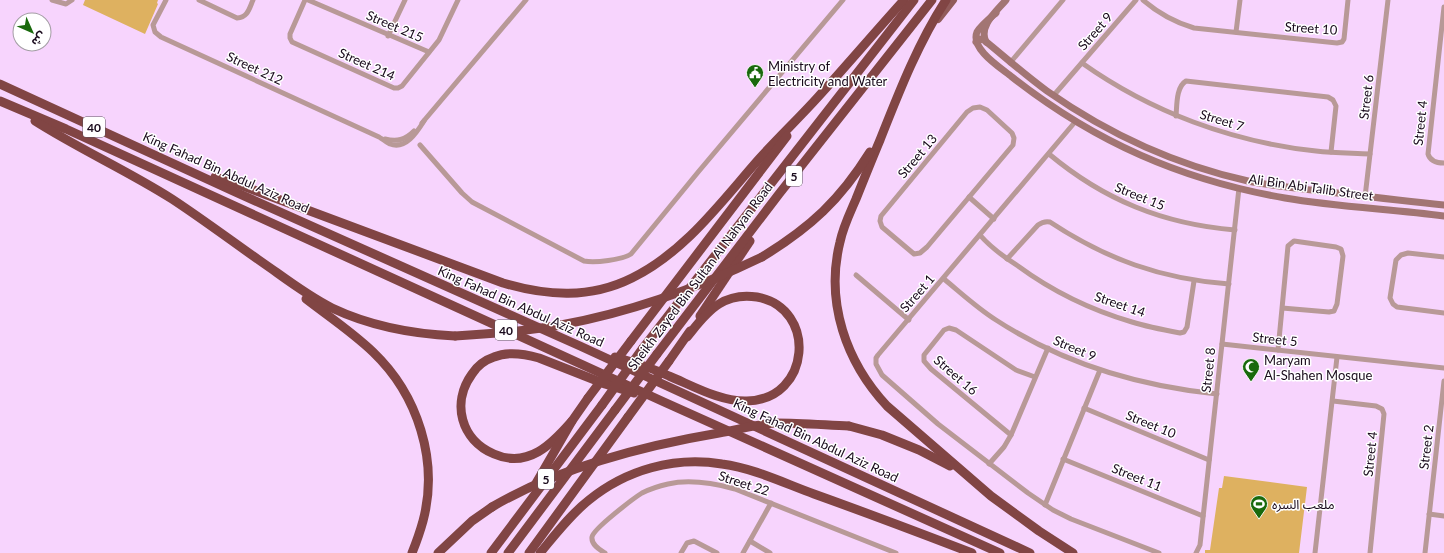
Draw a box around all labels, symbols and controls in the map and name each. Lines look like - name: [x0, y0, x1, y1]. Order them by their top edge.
- street label: Street 215: [364, 7, 426, 45]
- street label: Street 9: [1074, 9, 1116, 53]
- north arrow: [12, 12, 52, 52]
- street label: Street 10: [1284, 18, 1338, 38]
- text: ش: [29, 29, 49, 49]
- street label: Street 214: [336, 44, 398, 84]
- street label: Street 212: [224, 48, 286, 88]
- place label: Ministry of Electricity and Water: [768, 58, 888, 89]
- public building icon: Ministry of Electricity and Water: [745, 63, 765, 88]
- street label: Street 6: [1355, 74, 1377, 120]
- street label: Street 4: [1410, 99, 1430, 146]
- street label: Street 7: [1198, 106, 1246, 134]
- road number: 40: [83, 117, 105, 137]
- street label: King Fahad Bin Abdul Aziz Road: [140, 128, 312, 216]
- street label: Street 13: [894, 131, 940, 181]
- road number: 5: [786, 166, 802, 186]
- street label: Ali Bin Abi Talib Street: [1248, 170, 1375, 204]
- street label: Sheikh Zayed Bin Sultan Al Nahyan Road: [624, 179, 776, 373]
- street label: Street 15: [1113, 179, 1167, 213]
- street label: King Fahad Bin Abdul Aziz Road: [435, 262, 607, 350]
- street label: Street 1: [896, 271, 938, 315]
- street label: Street 14: [1093, 288, 1148, 320]
- road number: 40: [495, 320, 517, 340]
- street label: Street 5: [1252, 329, 1298, 349]
- street label: Street 9: [1051, 332, 1099, 364]
- street label: Street 8: [1198, 347, 1218, 393]
- street label: Street 16: [931, 352, 981, 398]
- place label: Maryam Al-Shahen Mosque: [1264, 352, 1372, 383]
- mosque icon: Maryam Al-Shahen Mosque: [1241, 357, 1261, 382]
- street label: King Fahad Bin Abdul Aziz Road: [731, 395, 901, 485]
- street label: Street 10: [1124, 407, 1179, 441]
- street label: Street 2: [1415, 424, 1437, 470]
- street label: Street 4: [1360, 430, 1380, 477]
- street label: Street 11: [1110, 460, 1164, 494]
- street label: Street 22: [716, 467, 772, 499]
- road number: 5: [538, 469, 554, 489]
- sports icon: ملعب السره: [1249, 494, 1269, 519]
- place label: ملعب السره: [1272, 496, 1335, 512]

